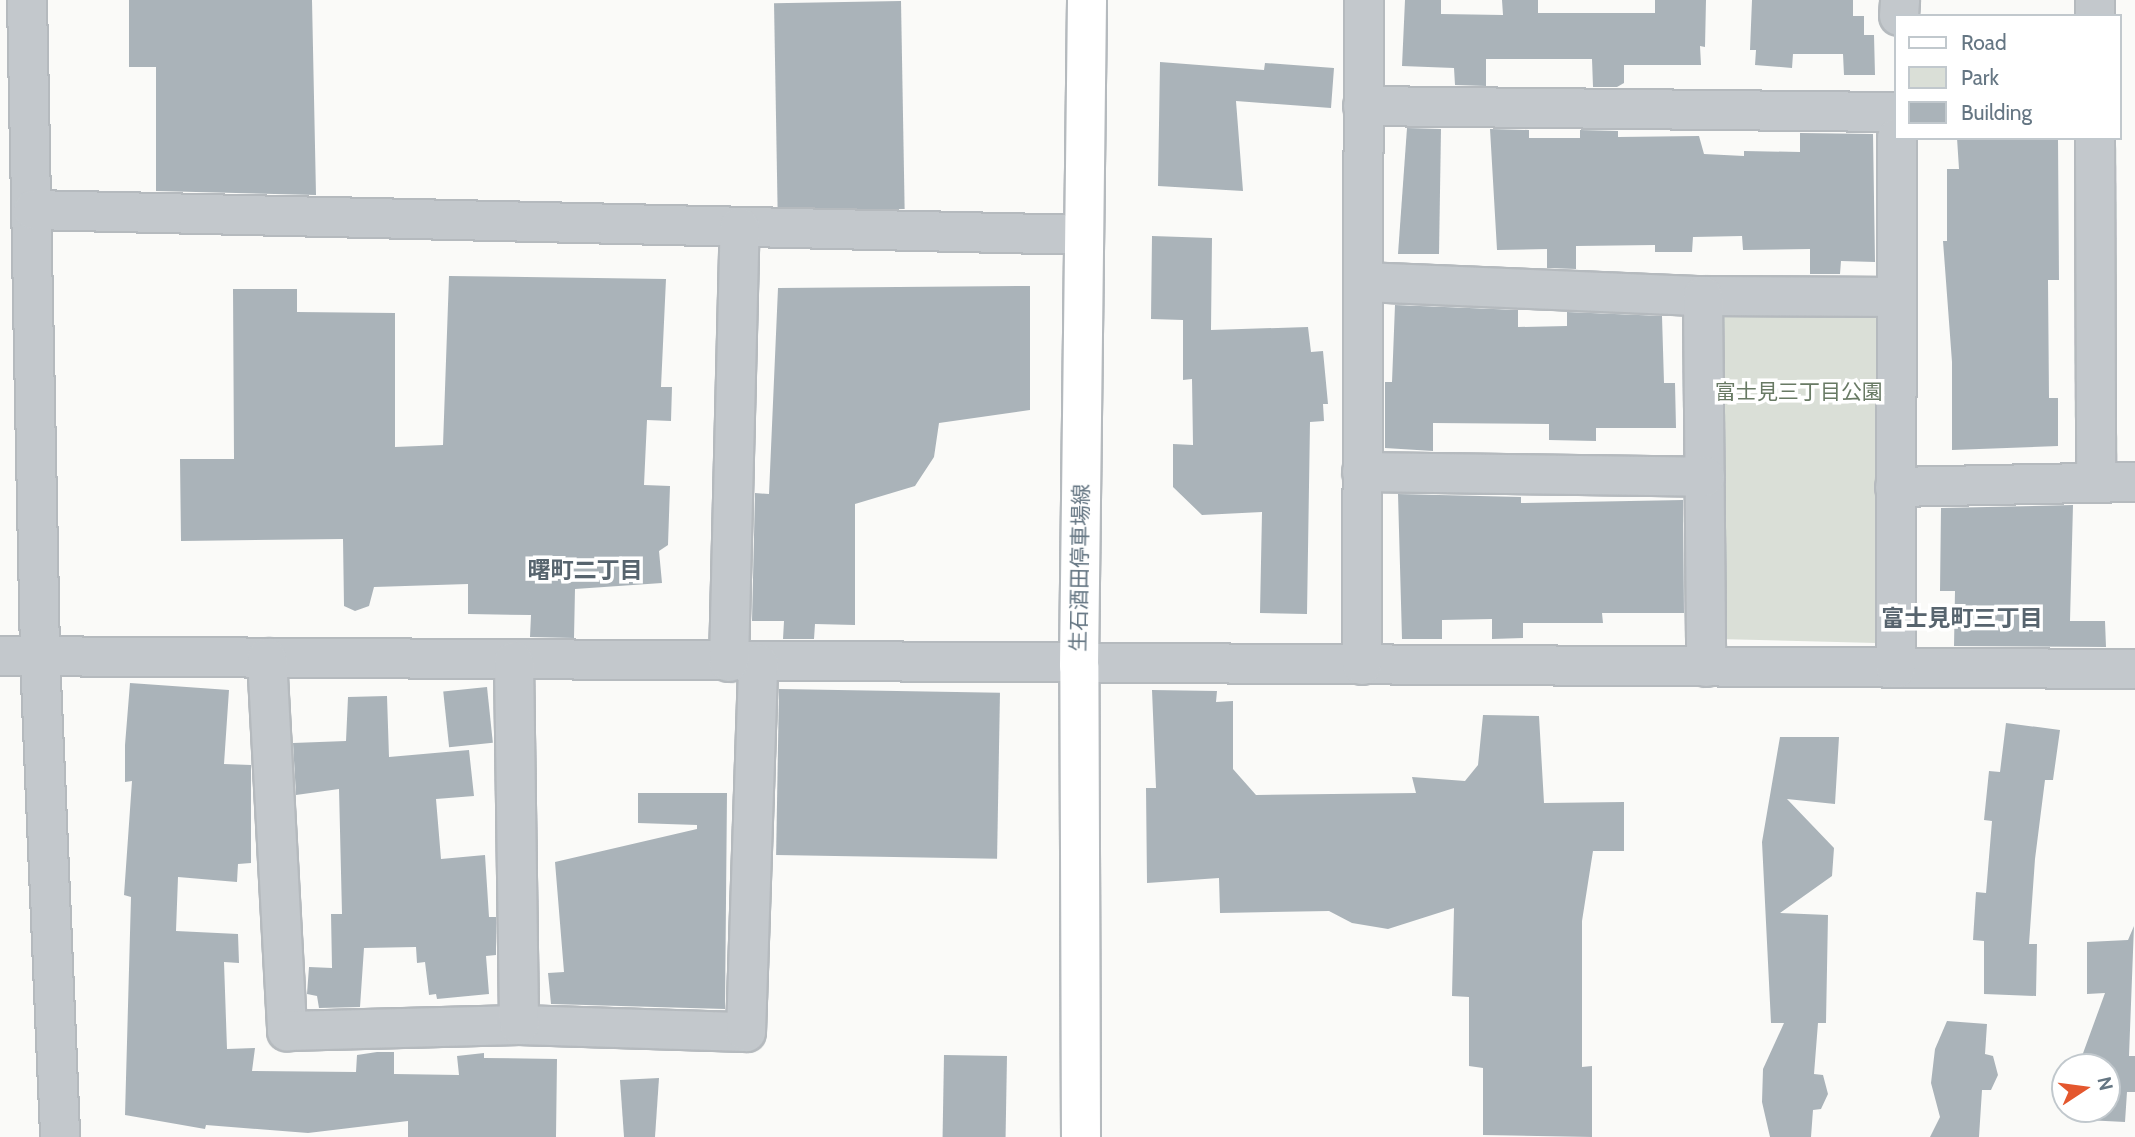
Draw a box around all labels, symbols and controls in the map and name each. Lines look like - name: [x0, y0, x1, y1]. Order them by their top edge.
- legend: [1894, 14, 2121, 140]
- text: Road: [1961, 30, 2007, 55]
- text: Park: [1961, 65, 1999, 90]
- text: Building: [1961, 100, 2032, 125]
- park label: 富士見三丁目公園: [1715, 379, 1883, 405]
- street label: 生石酒田停車場線: [1066, 484, 1094, 652]
- district label: 曙町二丁目: [528, 556, 642, 584]
- district label: 富士見町三丁目: [1882, 604, 2042, 632]
- north arrow: [2051, 1053, 2121, 1123]
- text: N: [2092, 1074, 2118, 1093]

